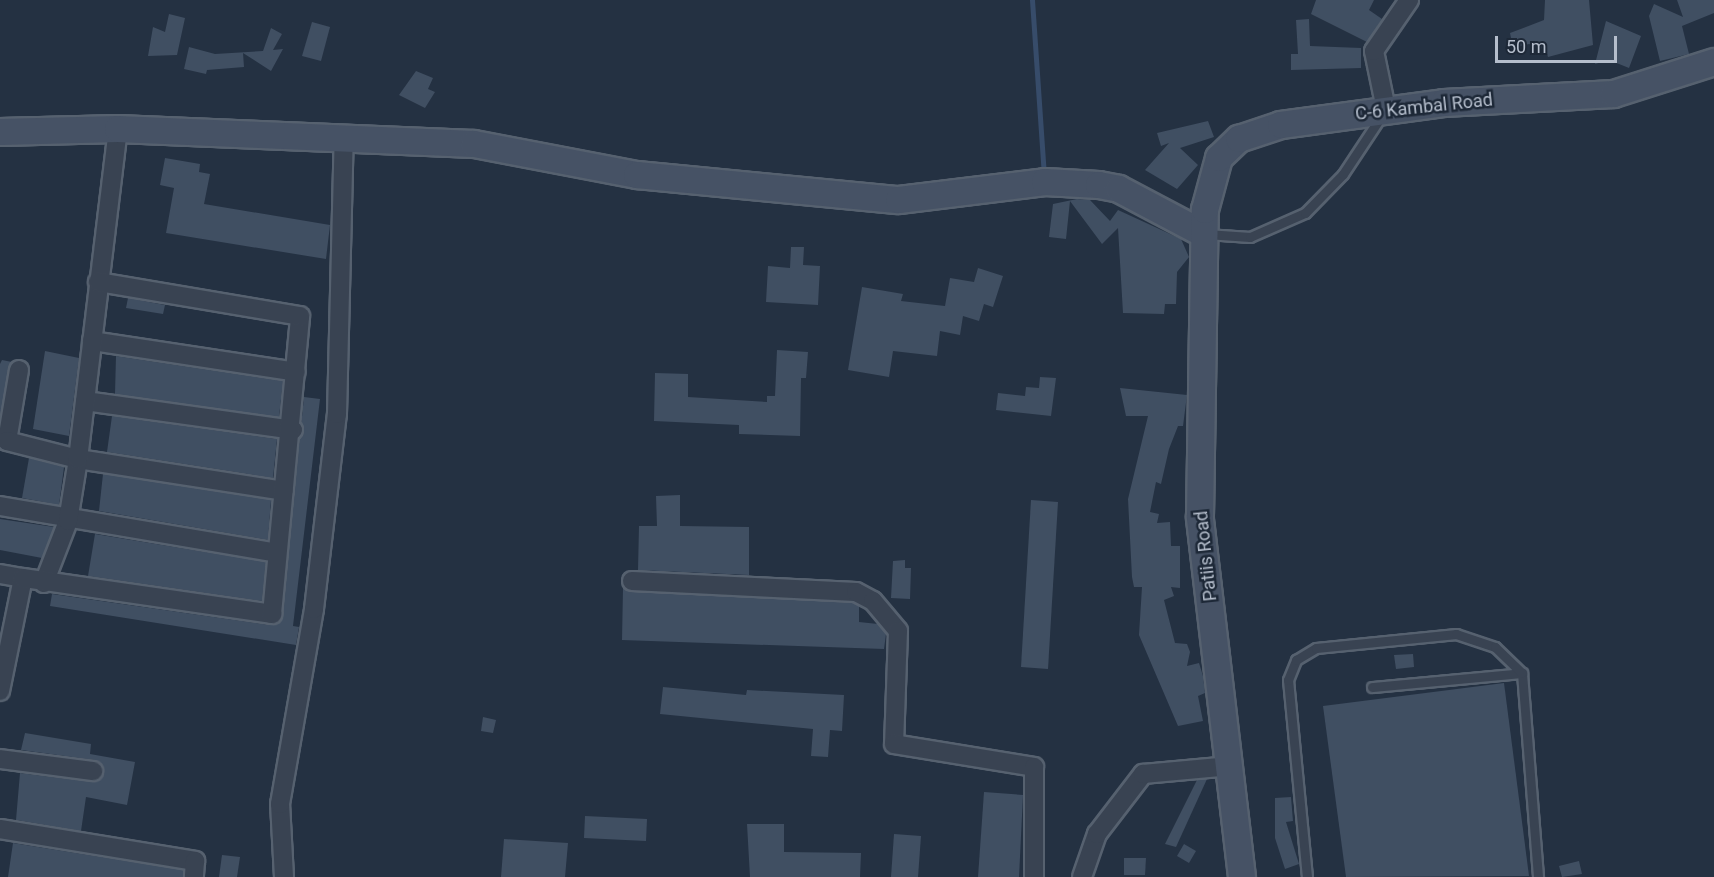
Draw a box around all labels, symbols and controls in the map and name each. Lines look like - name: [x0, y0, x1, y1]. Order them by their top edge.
- scale bar: [1498, 24, 1620, 62]
- text: 50 m: [1506, 36, 1546, 57]
- street label: C-6 Kambal Road: [1354, 89, 1494, 125]
- street label: Patiis Road: [1191, 510, 1221, 602]

